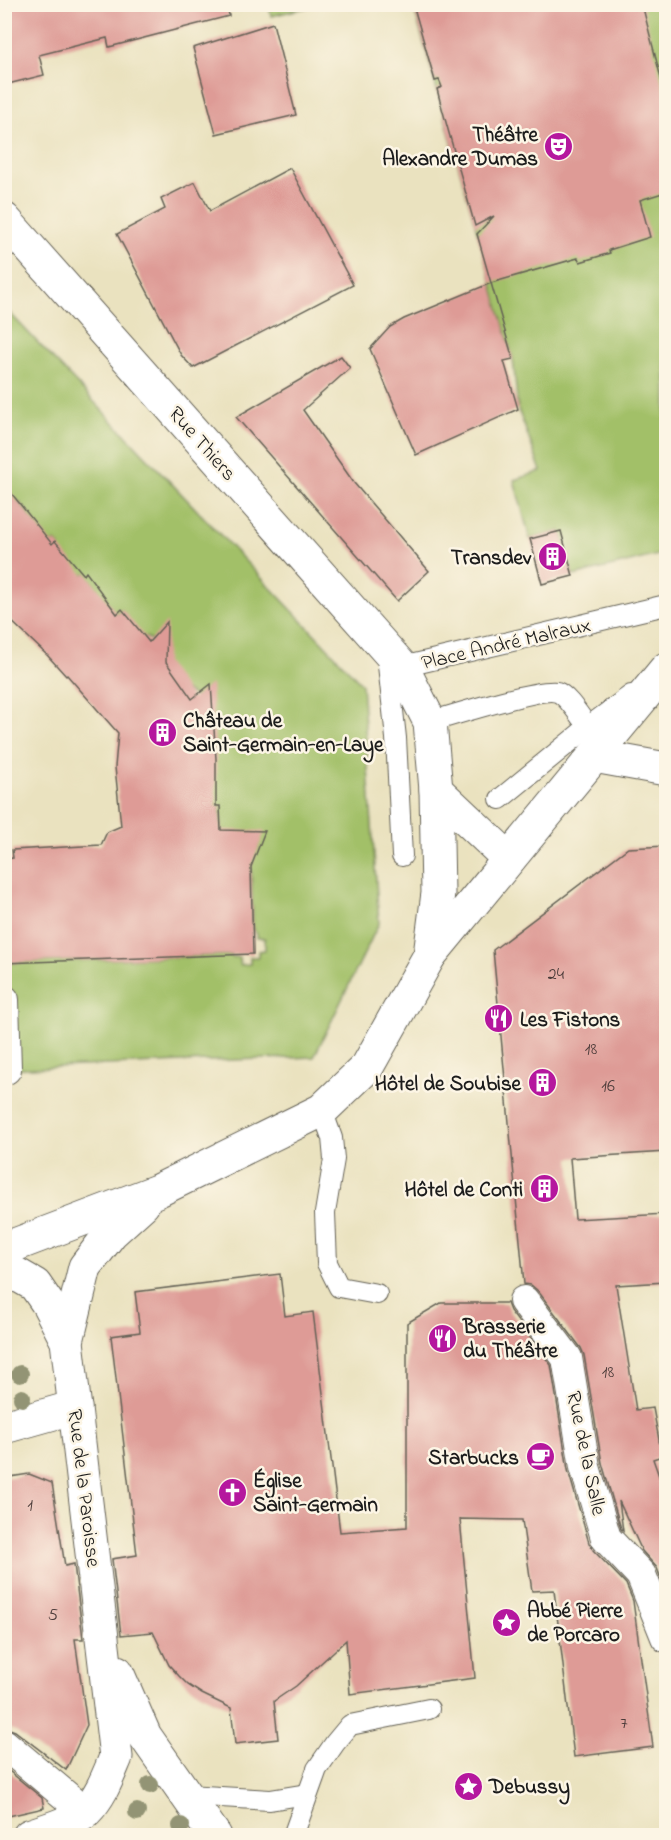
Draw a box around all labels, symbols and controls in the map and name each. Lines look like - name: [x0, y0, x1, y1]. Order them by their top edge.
- place label: Théâtre Alexandre Dumas: [382, 121, 539, 175]
- theatre icon: Théâtre Alexandre Dumas: [543, 130, 575, 162]
- street label: Rue Thiers: [160, 400, 243, 488]
- building icon: Transdev: [536, 541, 568, 573]
- place label: Transdev: [451, 544, 532, 574]
- street label: Place André Malraux: [419, 611, 594, 679]
- place label: Château de Saint-Germain-en-Laye: [183, 707, 384, 763]
- building icon: Château de Saint-Germain-en-Laye: [146, 716, 178, 748]
- house number: 24: [548, 962, 565, 988]
- restaurant icon: Les Fistons: [483, 1003, 515, 1035]
- place label: Les Fistons: [520, 1006, 621, 1036]
- house number: 18: [585, 1037, 597, 1063]
- building icon: Hôtel de Soubise: [526, 1067, 558, 1099]
- place label: Hôtel de Soubise: [375, 1070, 522, 1100]
- house number: 16: [601, 1074, 615, 1100]
- building icon: Hôtel de Conti: [528, 1173, 560, 1205]
- place label: Hôtel de Conti: [405, 1176, 523, 1206]
- place label: Brasserie du Théâtre: [462, 1313, 558, 1367]
- restaurant icon: Brasserie du Théâtre: [426, 1322, 458, 1354]
- house number: 18: [602, 1360, 614, 1386]
- street label: Rue de la Salle: [557, 1389, 613, 1519]
- street label: Rue de la Paroisse: [58, 1407, 108, 1570]
- cafe icon: Starbucks: [524, 1441, 556, 1473]
- place label: Starbucks: [428, 1444, 519, 1474]
- place label: Église Saint-Germain: [253, 1467, 378, 1521]
- church icon: Église Saint-Germain: [216, 1476, 248, 1508]
- house number: 1: [27, 1493, 33, 1519]
- place label: Abbé Pierre de Porcaro: [527, 1597, 623, 1651]
- house number: 5: [48, 1603, 58, 1629]
- place icon: Abbé Pierre de Porcaro: [490, 1606, 522, 1638]
- house number: 7: [620, 1711, 628, 1737]
- place icon: Debussy: [452, 1770, 484, 1802]
- place label: Debussy: [488, 1773, 570, 1805]

